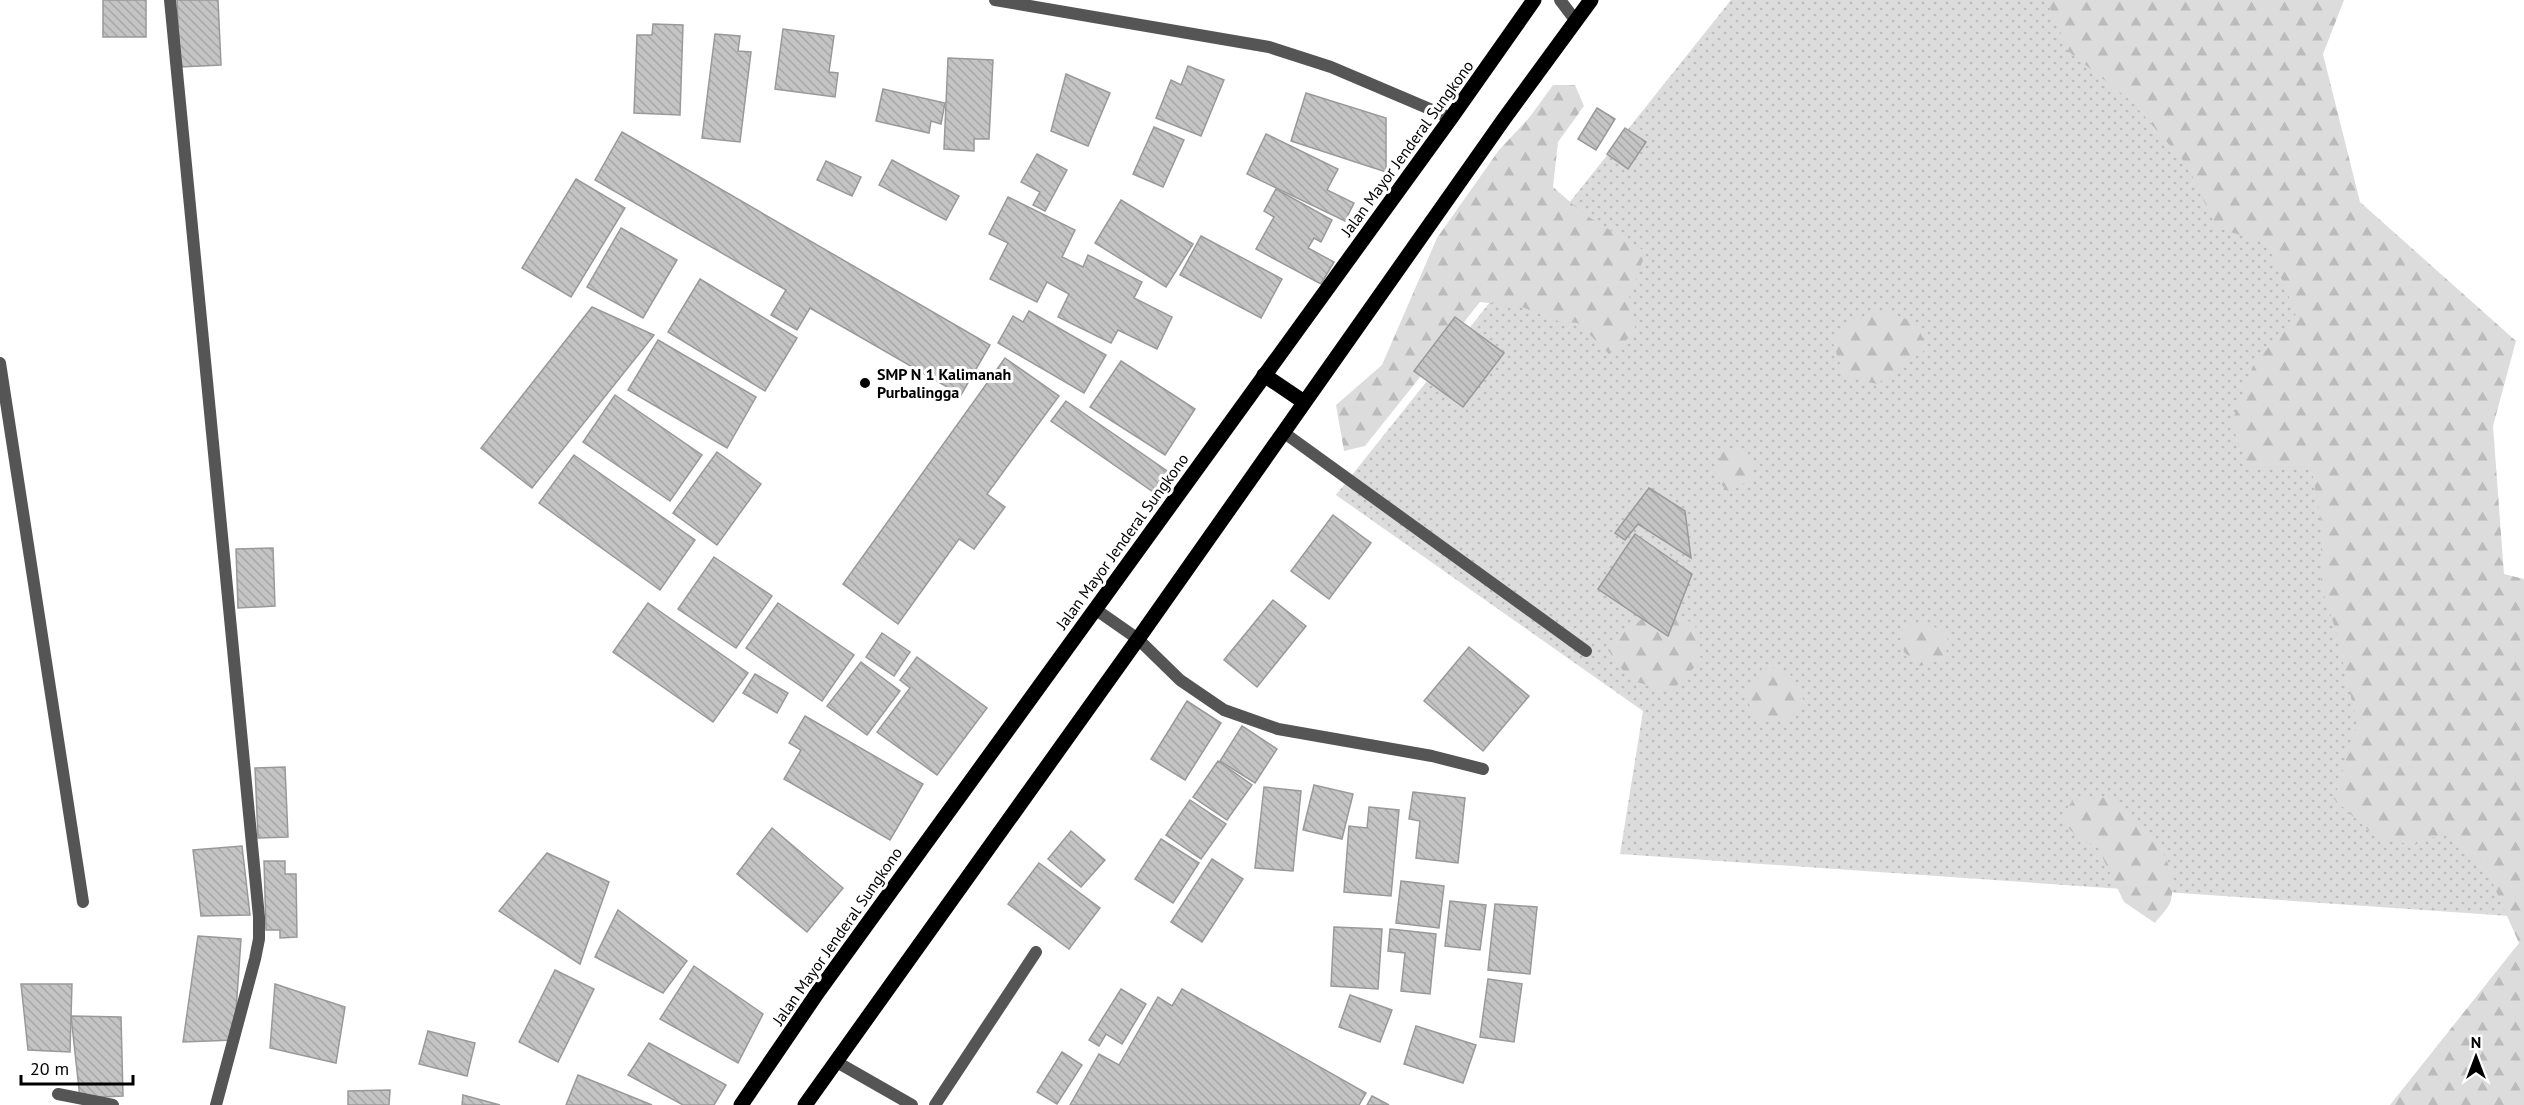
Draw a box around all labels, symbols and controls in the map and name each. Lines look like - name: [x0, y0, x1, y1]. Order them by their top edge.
- street label: Jalan Mayor Jenderal Sungkono: [1336, 56, 1478, 241]
- place label: SMP N 1 Kalimanah Purbalingga: [877, 364, 1011, 402]
- marker: SMP N 1 Kalimanah Purbalingga: [858, 376, 872, 390]
- street label: Jalan Mayor Jenderal Sungkono: [1051, 449, 1193, 634]
- street label: Jalan Mayor Jenderal Sungkono: [767, 843, 906, 1030]
- north arrow: [2446, 1027, 2506, 1087]
- text: N: [2471, 1032, 2481, 1052]
- scale bar: [21, 1048, 134, 1086]
- text: 20 m: [30, 1057, 69, 1080]

